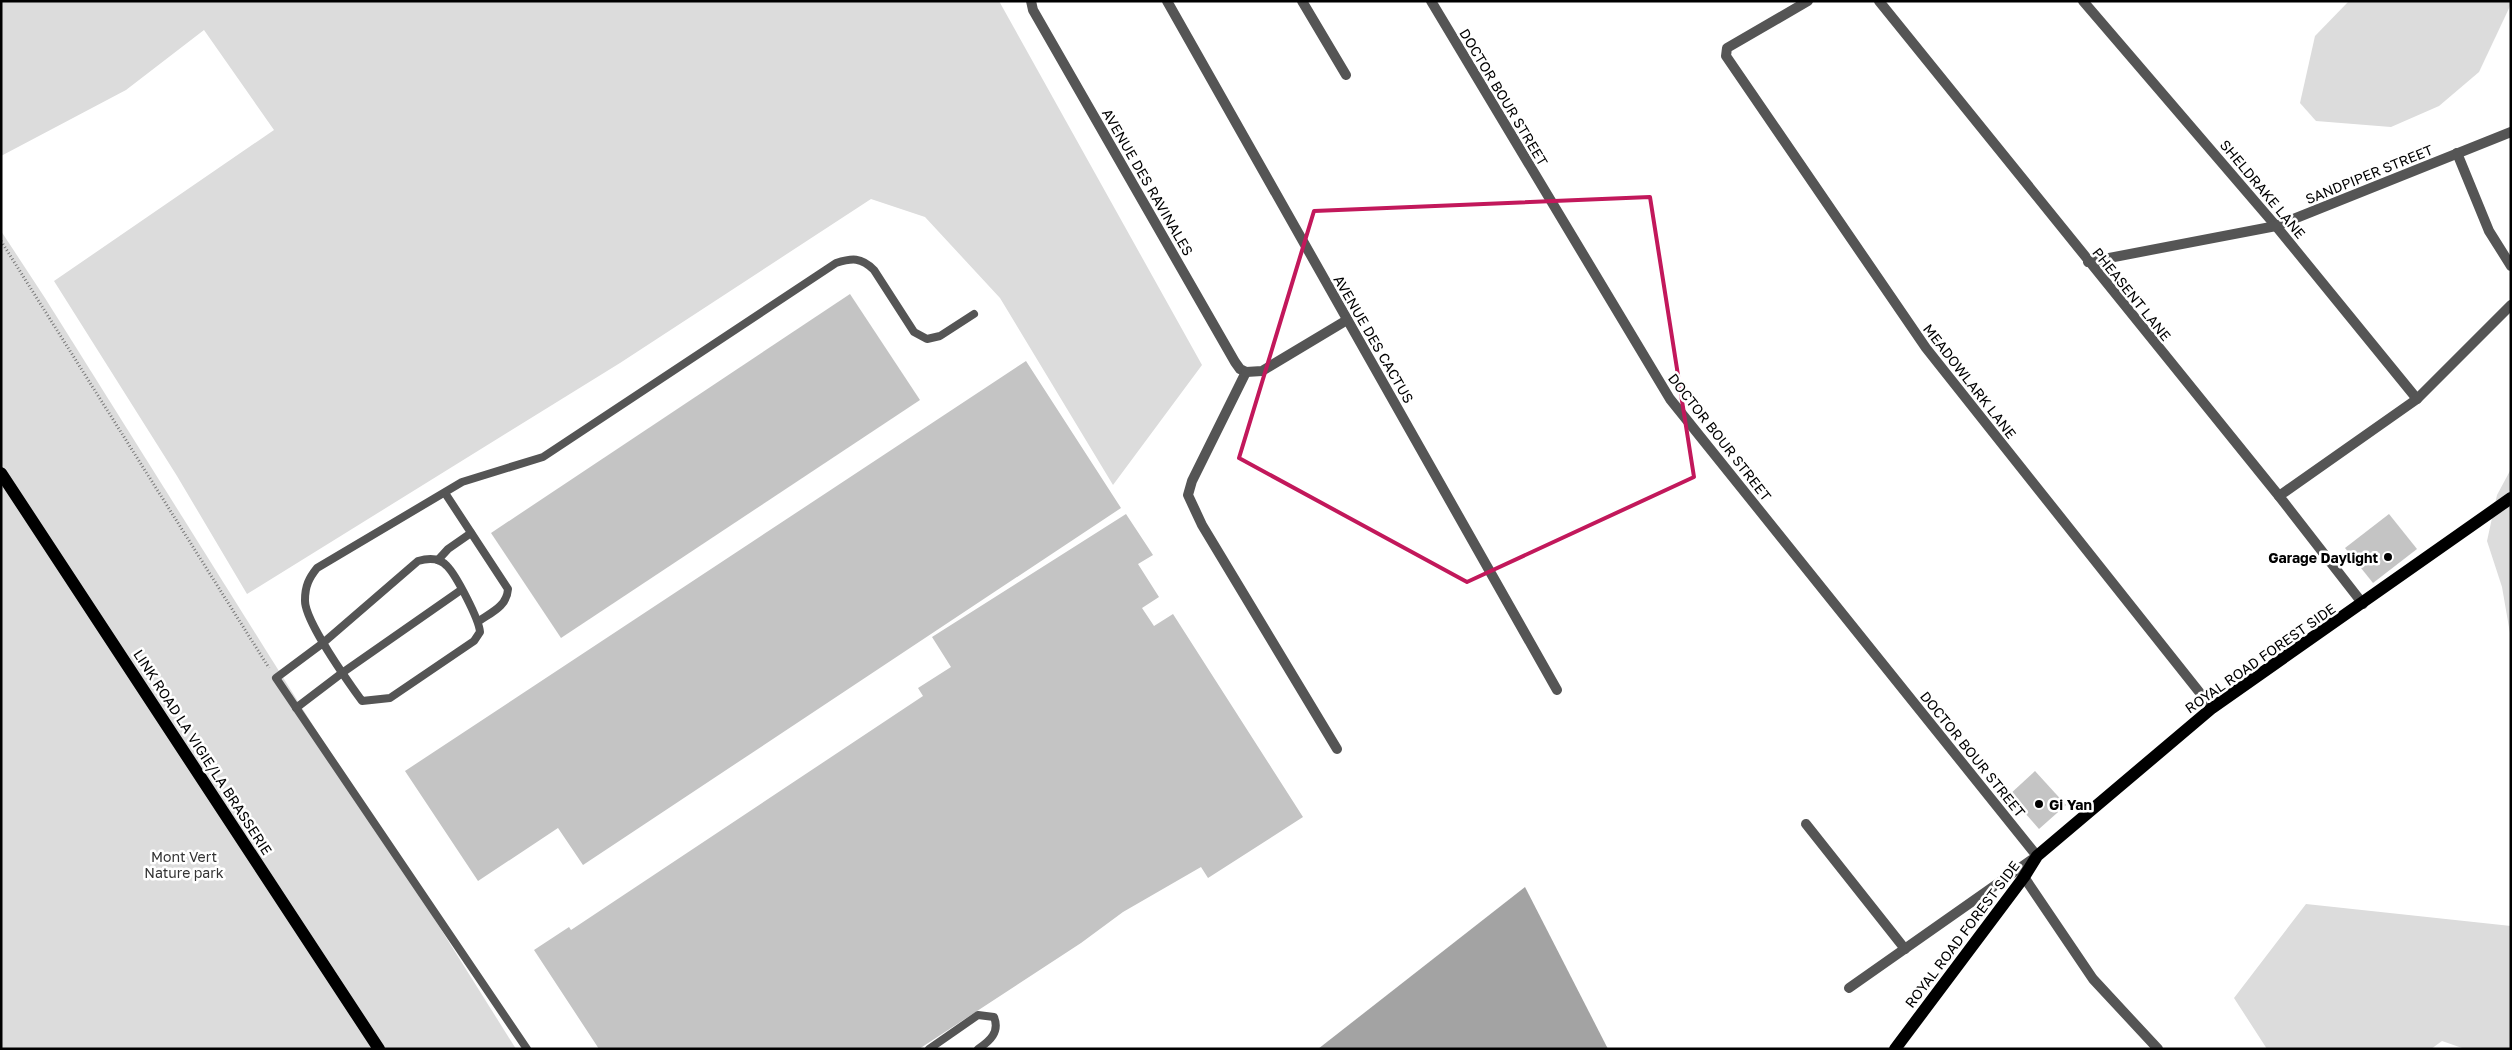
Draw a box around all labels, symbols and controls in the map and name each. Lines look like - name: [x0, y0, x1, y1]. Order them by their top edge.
- street label: DOCTOR BOUR STREET: [1456, 25, 1552, 169]
- street label: AVENUE DES RAVINALES: [1099, 106, 1197, 258]
- street label: SHELDRAKE LANE: [2217, 136, 2309, 242]
- street label: SANDPIPER STREET: [2303, 141, 2435, 207]
- street label: PHEASENT LANE: [2089, 244, 2175, 344]
- street label: AVENUE DES CACTUS: [1330, 272, 1418, 406]
- street label: MEADOWLARK LANE: [1920, 320, 2020, 442]
- street label: DOCTOR BOUR STREET: [1665, 370, 1775, 504]
- place label: Garage Daylight: [2268, 549, 2378, 566]
- marker: Garage Daylight: [2382, 551, 2394, 563]
- street label: ROYAL ROAD FOREST SIDE: [2182, 600, 2338, 716]
- street label: LINK ROAD LA VIGIE/LA BRASSERIE: [130, 646, 276, 858]
- street label: DOCTOR BOUR STREET: [1917, 688, 2029, 821]
- place label: Gi Yan: [2049, 796, 2092, 813]
- marker: Gi Yan: [2033, 798, 2045, 810]
- park label: Mont Vert Nature park: [144, 848, 224, 881]
- street label: ROYAL ROAD FOREST SIDE: [1901, 857, 2023, 1011]

